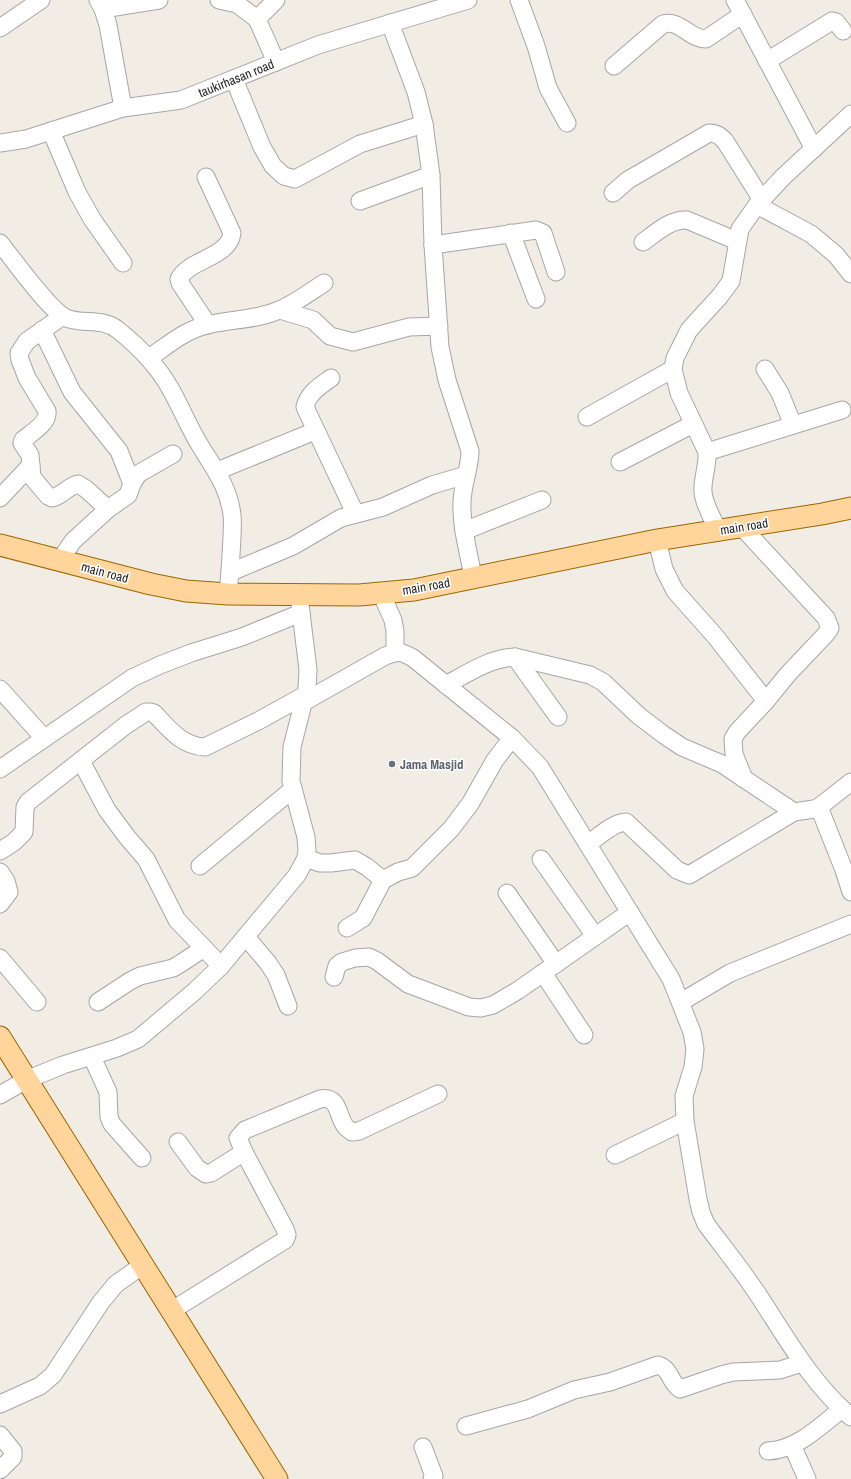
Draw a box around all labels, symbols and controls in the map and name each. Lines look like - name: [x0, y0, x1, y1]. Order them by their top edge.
- street label: taukirhasan road: [196, 56, 277, 101]
- street label: main road: [719, 514, 769, 539]
- street label: main road: [79, 558, 130, 587]
- street label: main road: [401, 574, 451, 599]
- place label: Jama Masjid: [400, 756, 463, 773]
- marker: Jama Masjid: [387, 759, 397, 769]

